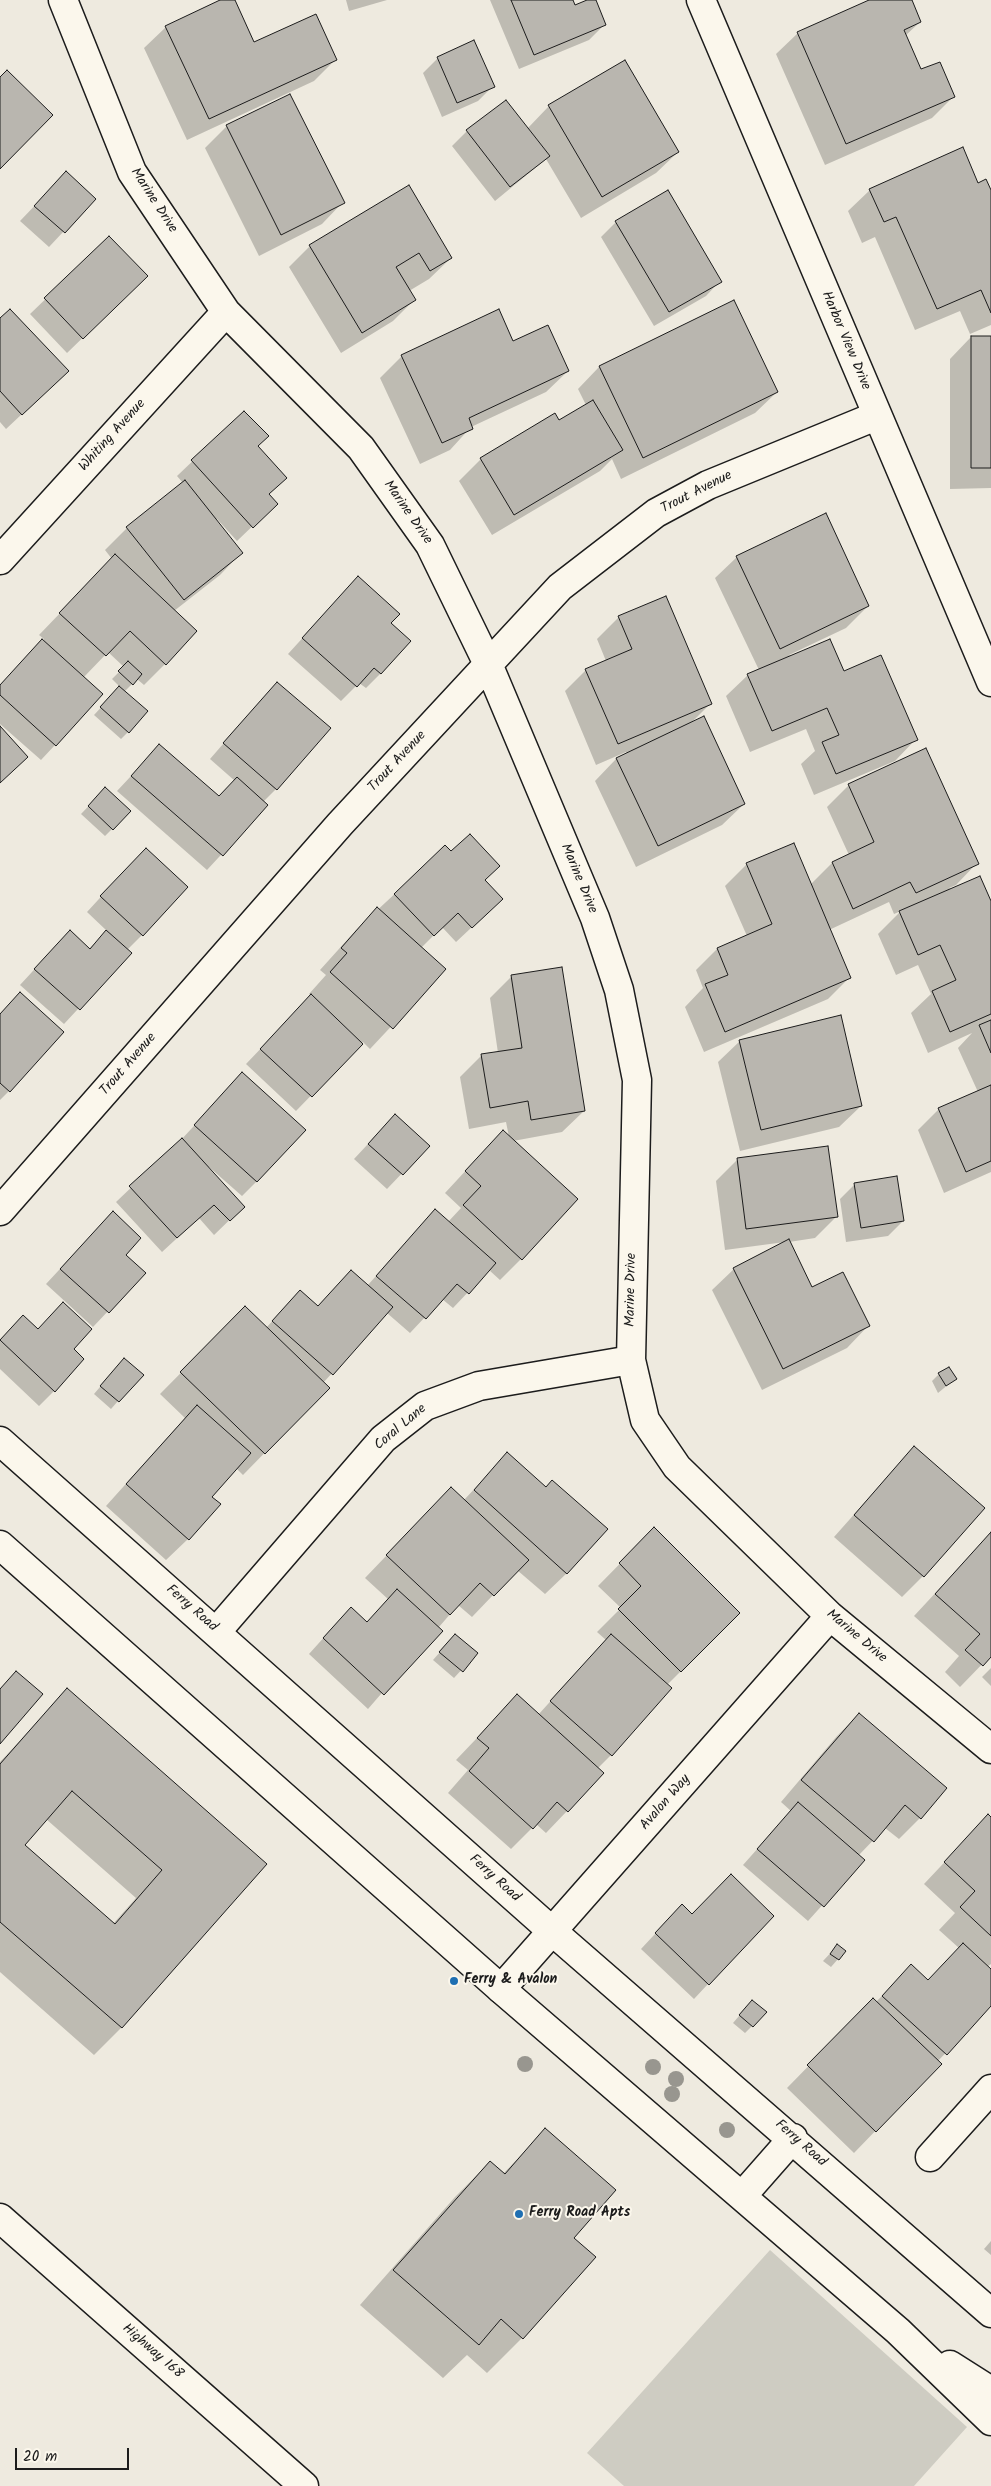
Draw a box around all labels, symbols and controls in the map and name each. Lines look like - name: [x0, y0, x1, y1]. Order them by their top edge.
- street label: Marine Drive: [126, 165, 180, 237]
- street label: Harbor View Drive: [817, 289, 873, 393]
- street label: Whiting Avenue: [76, 396, 150, 476]
- street label: Trout Avenue: [659, 468, 735, 518]
- street label: Marine Drive: [379, 478, 435, 548]
- street label: Trout Avenue: [365, 728, 431, 796]
- street label: Marine Drive: [556, 842, 600, 916]
- street label: Trout Avenue: [97, 1030, 161, 1100]
- street label: Marine Drive: [623, 1253, 641, 1327]
- street label: Coral Lane: [371, 1401, 431, 1455]
- street label: Ferry Road: [162, 1582, 220, 1636]
- street label: Marine Drive: [822, 1607, 890, 1667]
- street label: Avalon Way: [637, 1772, 695, 1834]
- street label: Ferry Road: [465, 1852, 523, 1906]
- place label: Ferry & Avalon: [464, 1973, 557, 1989]
- marker: Ferry & Avalon: [448, 1975, 460, 1987]
- street label: Ferry Road: [771, 2117, 829, 2171]
- place label: Ferry Road Apts: [529, 2206, 630, 2222]
- marker: Ferry Road Apts: [513, 2208, 525, 2220]
- street label: Highway 168: [118, 2321, 186, 2383]
- scale bar: [18, 2438, 131, 2470]
- text: 20 m: [23, 2445, 57, 2469]

